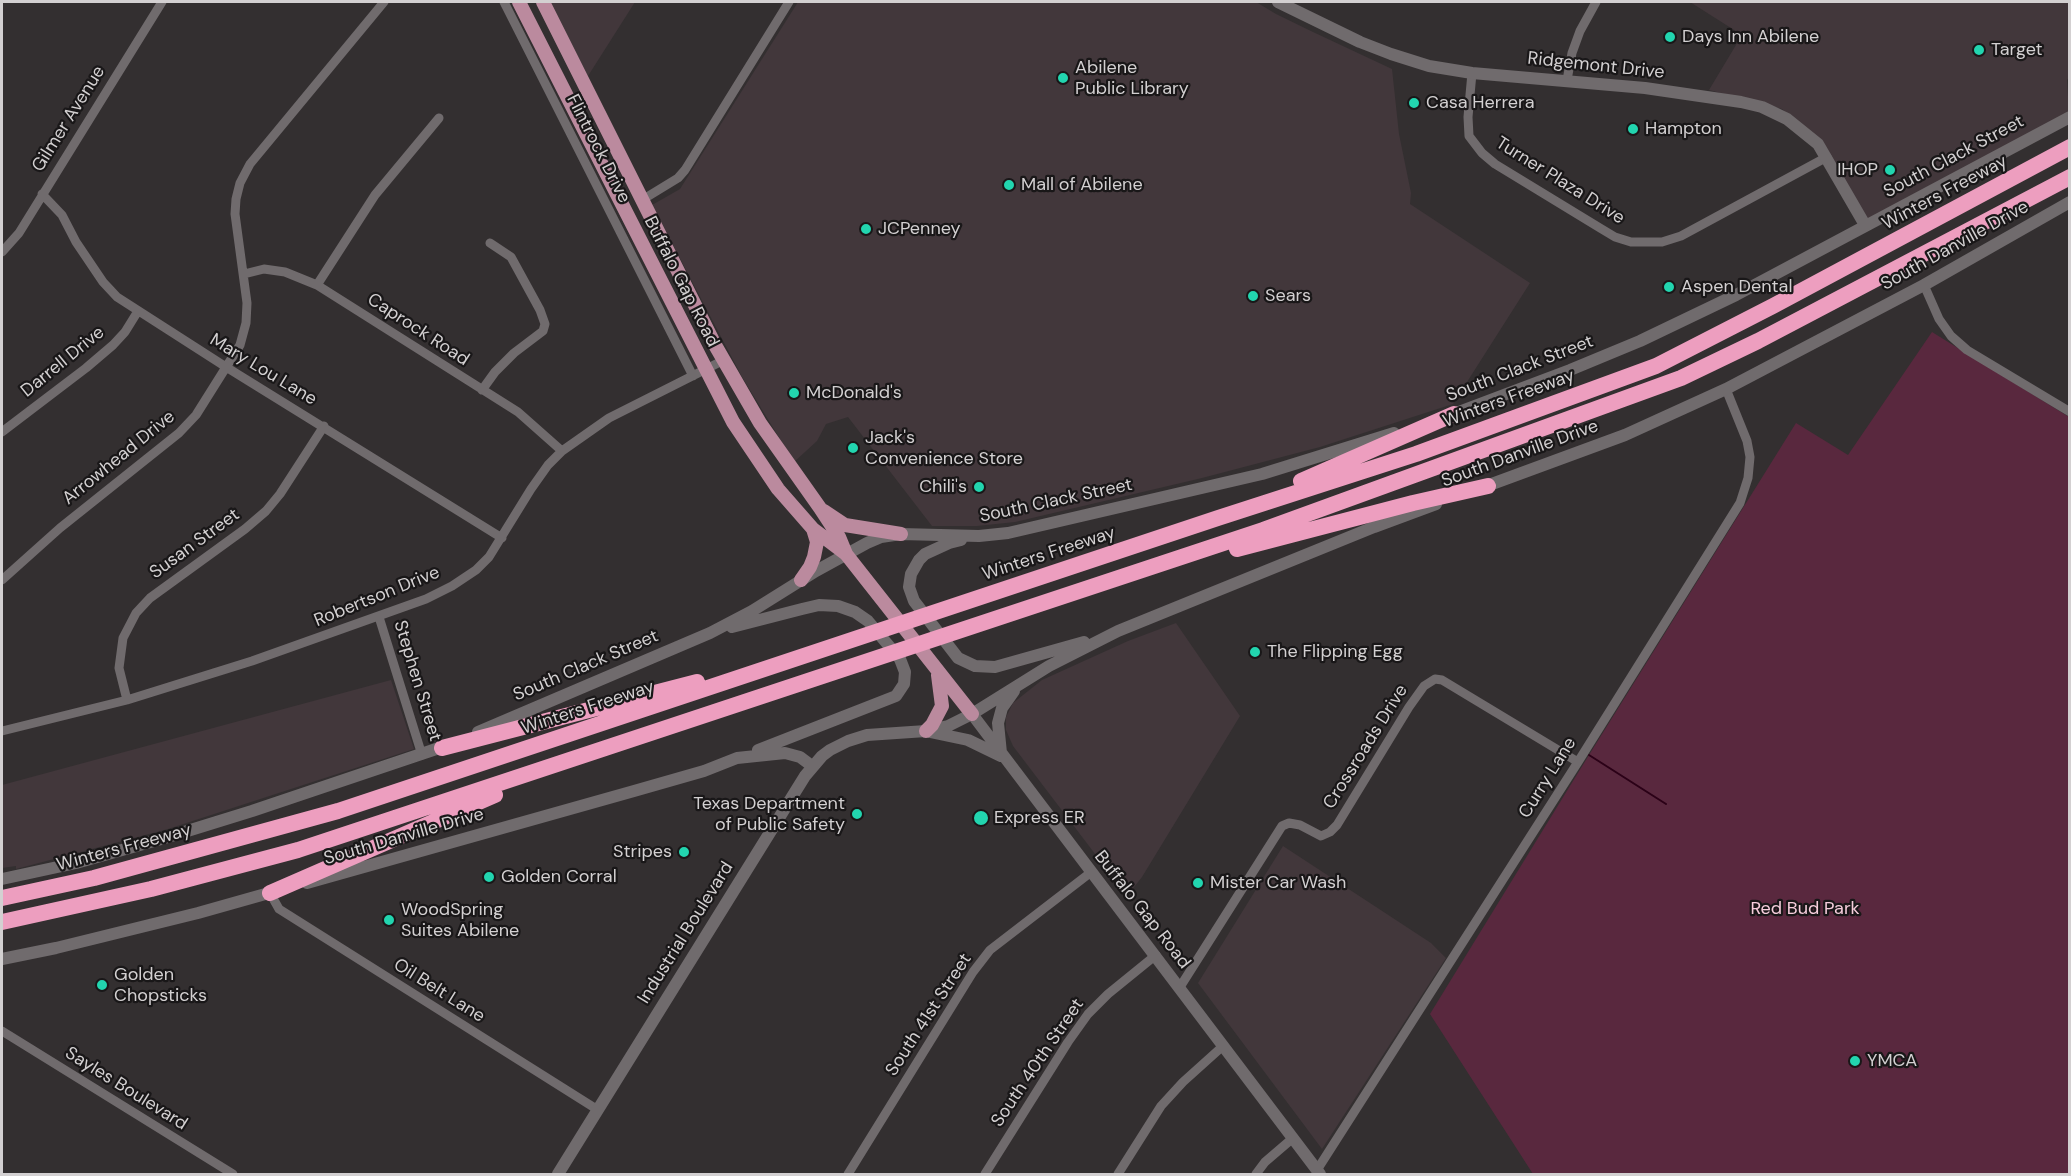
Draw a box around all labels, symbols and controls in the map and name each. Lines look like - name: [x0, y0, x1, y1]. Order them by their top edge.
- place label: Days Inn Abilene: [1682, 26, 1819, 48]
- marker: Days Inn Abilene: [1663, 30, 1677, 44]
- place label: Target: [1991, 39, 2043, 61]
- marker: Target: [1972, 43, 1986, 57]
- street label: Ridgemont Drive: [1526, 48, 1666, 84]
- place label: Abilene Public Library: [1075, 57, 1189, 100]
- street label: Gilmer Avenue: [28, 62, 110, 176]
- marker: Abilene Public Library: [1056, 71, 1070, 85]
- street label: Flintrock Drive: [561, 91, 635, 207]
- place label: Casa Herrera: [1426, 92, 1534, 114]
- marker: Casa Herrera: [1407, 96, 1421, 110]
- street label: South Clack Street: [1880, 111, 2028, 203]
- place label: Hampton: [1645, 118, 1722, 140]
- marker: Hampton: [1626, 122, 1640, 136]
- street label: Turner Plaza Drive: [1492, 133, 1628, 229]
- street label: Winters Freeway: [1879, 151, 2011, 235]
- place label: IHOP: [1837, 159, 1878, 181]
- marker: IHOP: [1883, 163, 1897, 177]
- place label: Mall of Abilene: [1021, 174, 1143, 196]
- marker: Mall of Abilene: [1002, 178, 1016, 192]
- street label: South Danville Drive: [1877, 196, 2033, 296]
- street label: Buffalo Gap Road: [639, 213, 723, 351]
- place label: JCPenney: [878, 218, 961, 240]
- marker: JCPenney: [859, 222, 873, 236]
- place label: Aspen Dental: [1681, 276, 1792, 298]
- marker: Aspen Dental: [1662, 280, 1676, 294]
- place label: Sears: [1265, 285, 1311, 307]
- street label: Caprock Road: [363, 289, 473, 371]
- marker: Sears: [1246, 289, 1260, 303]
- street label: Darrell Drive: [17, 322, 109, 402]
- street label: Mary Lou Lane: [206, 330, 320, 410]
- street label: South Clack Street: [1444, 331, 1596, 407]
- street label: Winters Freeway: [1440, 365, 1578, 433]
- place label: McDonald's: [806, 382, 902, 404]
- marker: McDonald's: [787, 386, 801, 400]
- street label: Arrowhead Drive: [59, 406, 179, 510]
- street label: South Danville Drive: [1439, 416, 1601, 492]
- place label: Jack's Convenience Store: [865, 427, 1023, 470]
- marker: Jack's Convenience Store: [846, 441, 860, 455]
- street label: South Clack Street: [978, 474, 1134, 528]
- place label: Chili's: [919, 476, 967, 498]
- marker: Chili's: [972, 480, 986, 494]
- street label: Susan Street: [146, 504, 244, 584]
- street label: Winters Freeway: [980, 522, 1118, 586]
- street label: Robertson Drive: [311, 562, 443, 632]
- street label: Stephen Street: [388, 618, 446, 744]
- street label: South Clack Street: [510, 626, 662, 706]
- place label: The Flipping Egg: [1267, 641, 1403, 663]
- marker: The Flipping Egg: [1248, 645, 1262, 659]
- street label: Winters Freeway: [519, 676, 657, 740]
- street label: Crossroads Drive: [1319, 681, 1413, 813]
- street label: Curry Lane: [1515, 734, 1581, 822]
- place label: Texas Department of Public Safety: [693, 793, 845, 836]
- street label: South Danville Drive: [322, 804, 486, 870]
- marker: Texas Department of Public Safety: [850, 807, 864, 821]
- place label: Express ER: [994, 807, 1085, 829]
- marker: Express ER: [972, 809, 990, 827]
- street label: Winters Freeway: [54, 820, 194, 876]
- place label: Stripes: [613, 841, 672, 863]
- marker: Stripes: [677, 845, 691, 859]
- street label: Buffalo Gap Road: [1089, 847, 1195, 973]
- street label: Industrial Boulevard: [634, 858, 738, 1008]
- place label: Golden Corral: [501, 866, 617, 888]
- marker: Golden Corral: [482, 870, 496, 884]
- place label: Mister Car Wash: [1210, 872, 1346, 894]
- marker: Mister Car Wash: [1191, 876, 1205, 890]
- park label: Red Bud Park: [1750, 898, 1860, 920]
- place label: WoodSpring Suites Abilene: [401, 899, 519, 942]
- marker: WoodSpring Suites Abilene: [382, 913, 396, 927]
- street label: South 41st Street: [881, 950, 977, 1080]
- street label: Oil Belt Lane: [389, 954, 489, 1028]
- place label: Golden Chopsticks: [114, 964, 207, 1006]
- marker: Golden Chopsticks: [95, 978, 109, 992]
- street label: South 40th Street: [987, 995, 1089, 1131]
- street label: Sayles Boulevard: [61, 1043, 191, 1135]
- place label: YMCA: [1867, 1050, 1917, 1072]
- marker: YMCA: [1848, 1054, 1862, 1068]

